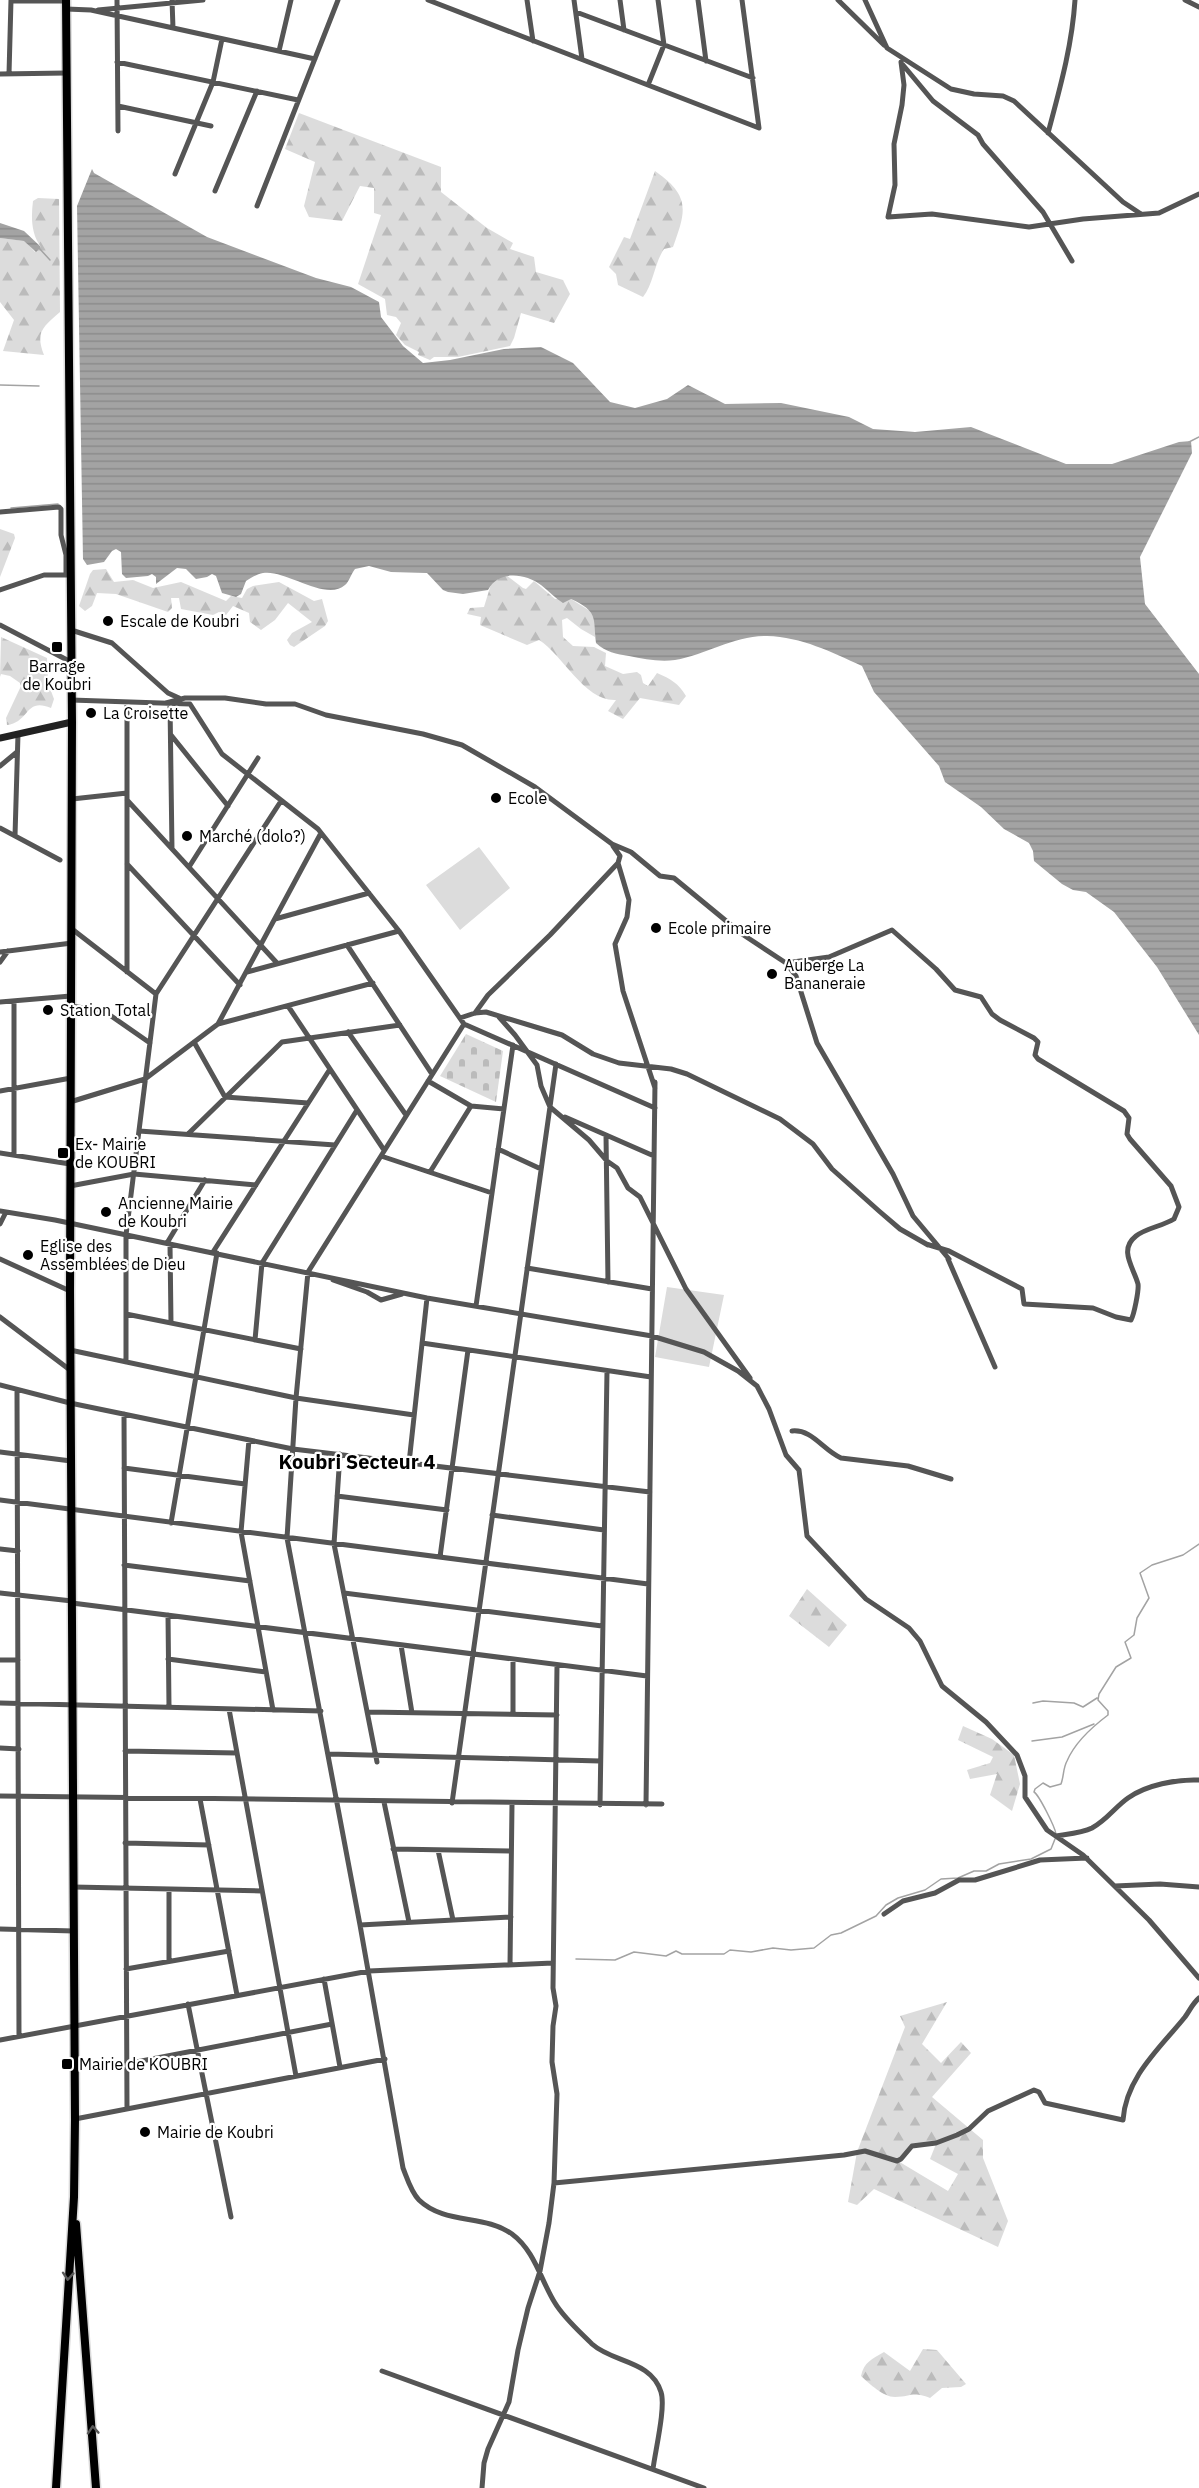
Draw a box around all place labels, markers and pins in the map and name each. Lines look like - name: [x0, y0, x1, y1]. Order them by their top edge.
- place label: Escale de Koubri: [120, 611, 239, 631]
- marker: Escale de Koubri: [101, 614, 115, 628]
- marker: Barrage de Koubri: [50, 640, 64, 654]
- place label: Barrage de Koubri: [23, 656, 91, 694]
- place label: La Croisette: [103, 703, 189, 723]
- marker: La Croisette: [84, 706, 98, 720]
- place label: Ecole: [508, 788, 547, 808]
- marker: Ecole: [489, 791, 503, 805]
- place label: Marché (dolo?): [199, 826, 306, 846]
- marker: Marché (dolo?): [180, 829, 194, 843]
- place label: Ecole primaire: [668, 918, 771, 938]
- marker: Ecole primaire: [649, 921, 663, 935]
- place label: Auberge La Bananeraie: [784, 955, 866, 993]
- marker: Auberge La Bananeraie: [765, 967, 779, 981]
- place label: Station Total: [60, 1000, 150, 1020]
- marker: Station Total: [41, 1003, 55, 1017]
- place label: Ex- Mairie de KOUBRI: [75, 1134, 156, 1172]
- marker: Ex- Mairie de KOUBRI: [56, 1146, 70, 1160]
- place label: Ancienne Mairie de Koubri: [118, 1193, 233, 1231]
- marker: Ancienne Mairie de Koubri: [99, 1205, 113, 1219]
- place label: Eglise des Assemblées de Dieu: [40, 1236, 186, 1274]
- marker: Eglise des Assemblées de Dieu: [21, 1248, 35, 1262]
- place label: Mairie de KOUBRI: [79, 2054, 208, 2074]
- marker: Mairie de KOUBRI: [60, 2057, 74, 2071]
- place label: Mairie de Koubri: [157, 2122, 274, 2142]
- marker: Mairie de Koubri: [138, 2125, 152, 2139]

